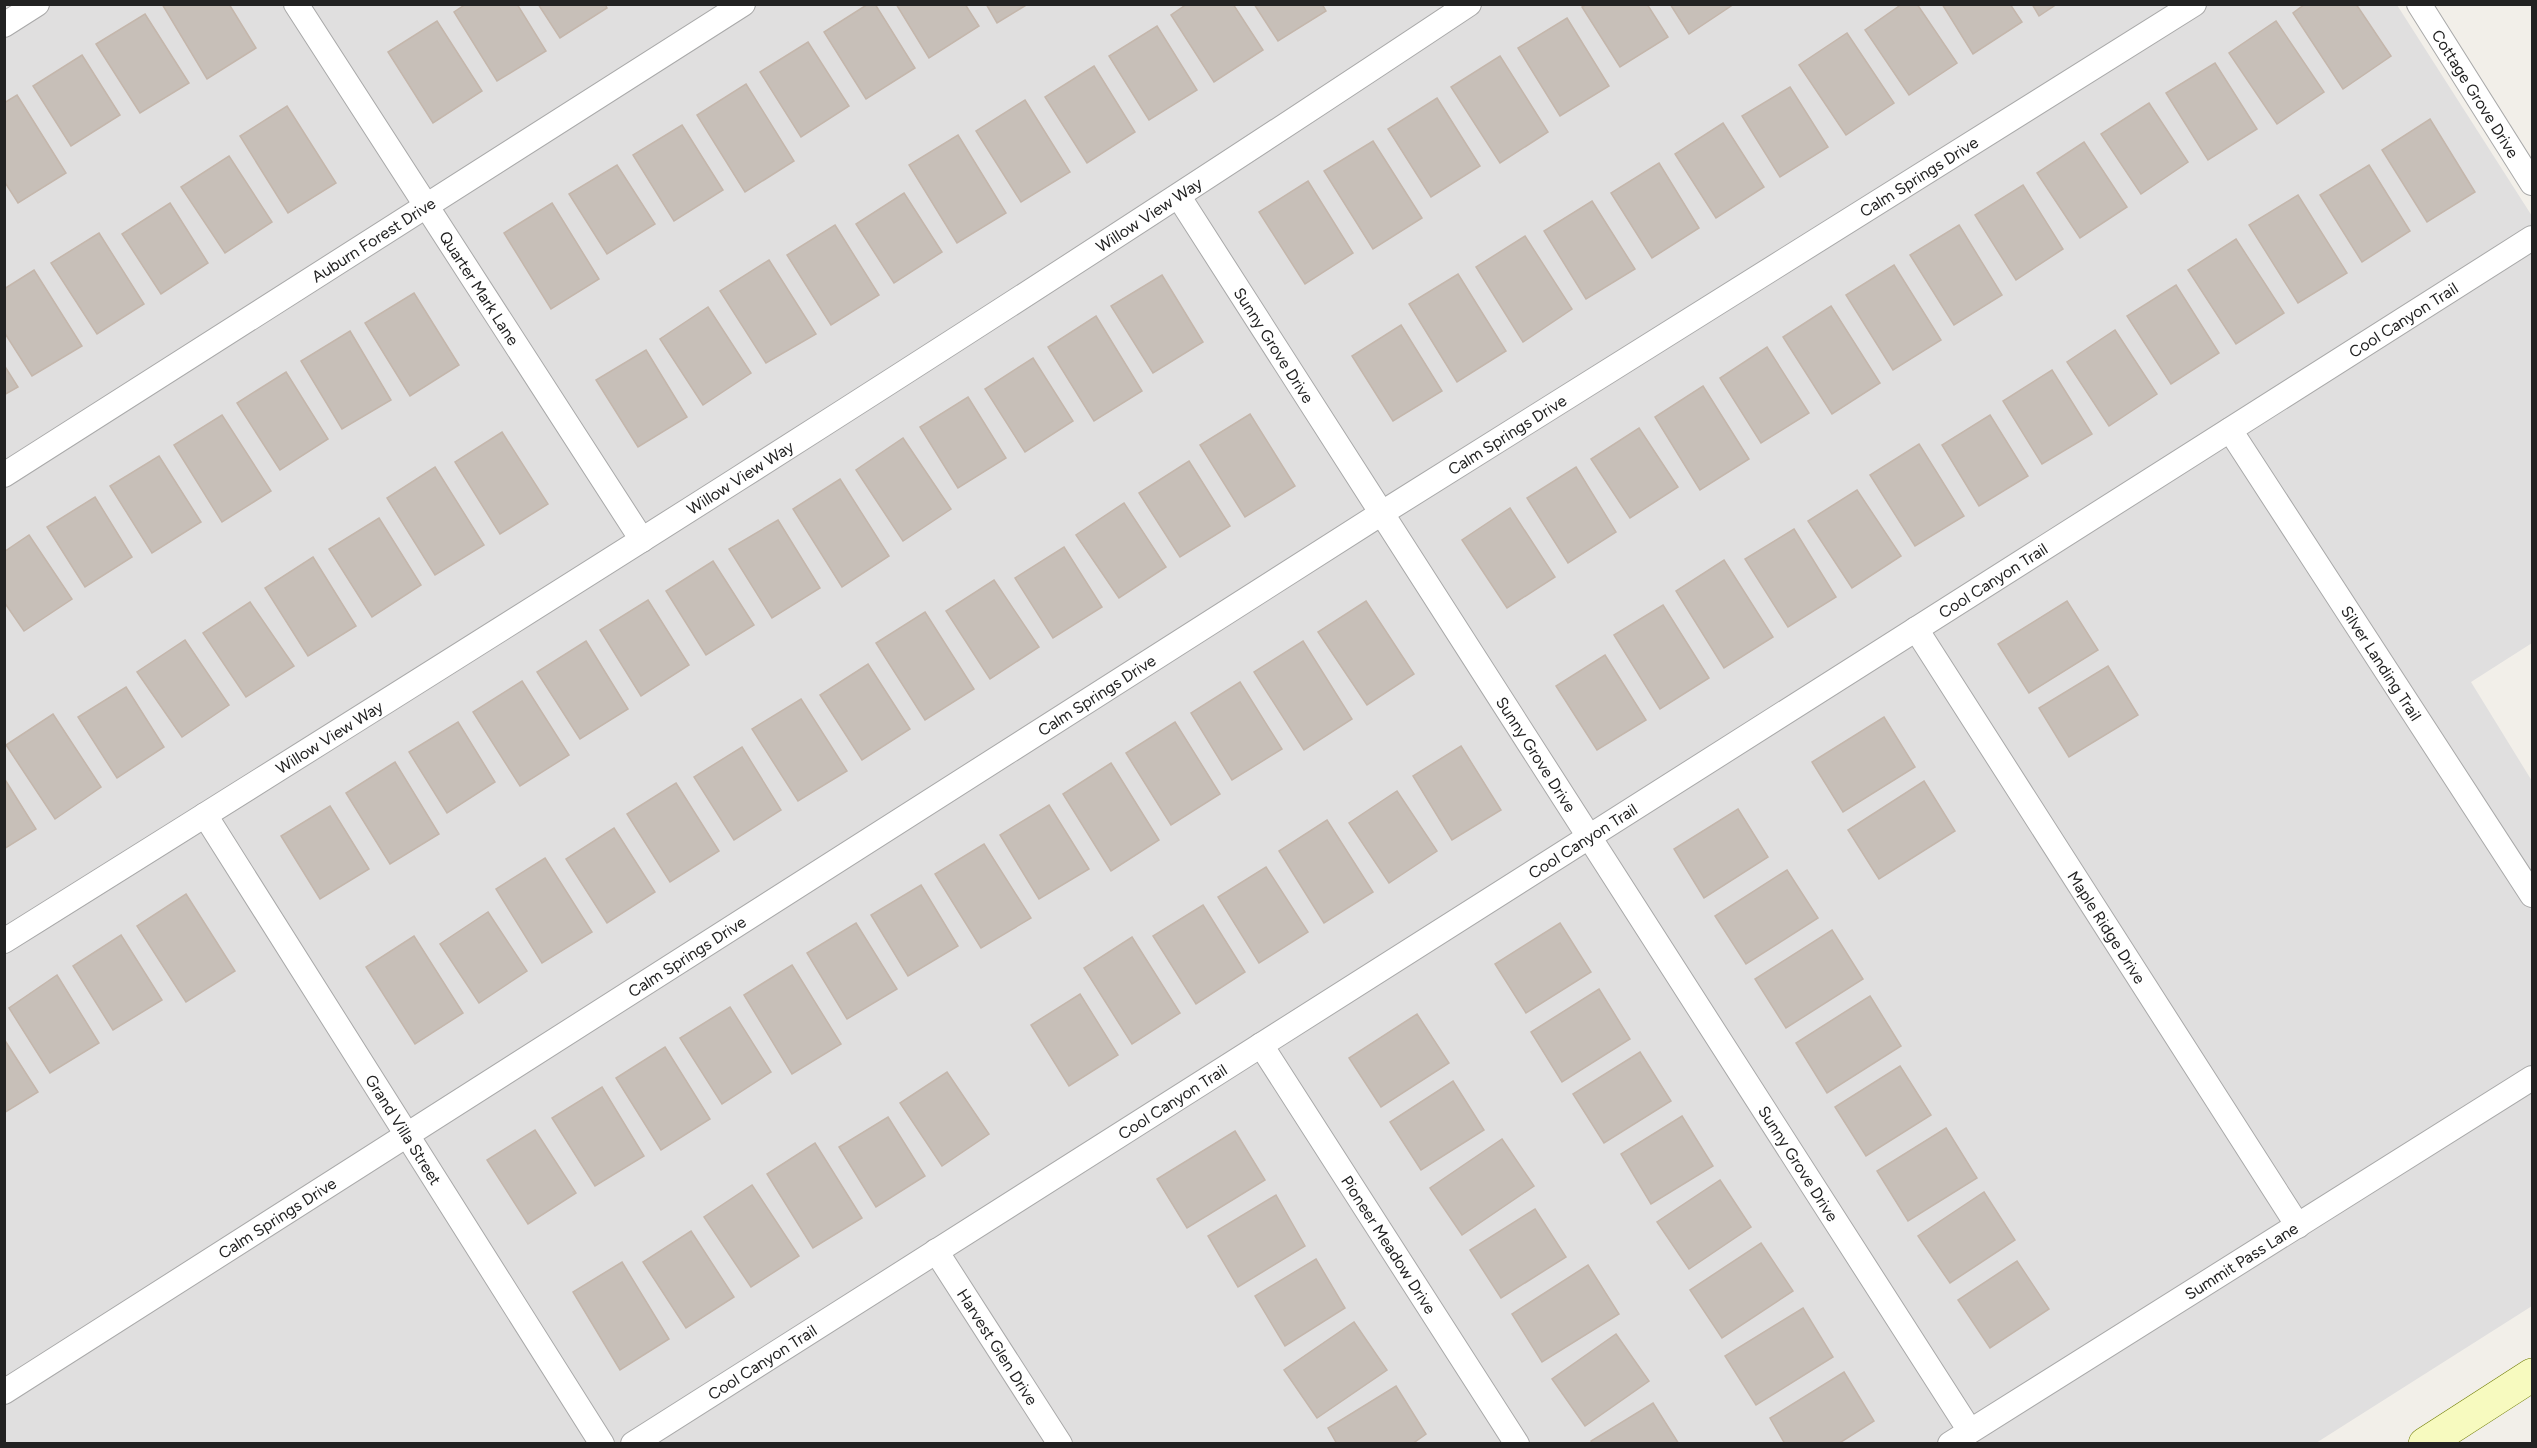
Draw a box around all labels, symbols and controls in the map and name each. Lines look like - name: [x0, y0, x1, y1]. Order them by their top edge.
- street label: Cottage Grove Drive: [2428, 26, 2523, 162]
- street label: Calm Springs Drive: [1856, 133, 1982, 221]
- street label: Willow View Way: [1093, 173, 1206, 256]
- street label: Auburn Forest Drive: [308, 193, 439, 286]
- street label: Quarter Mark Lane: [435, 228, 523, 349]
- street label: Cool Canyon Trail: [2345, 279, 2462, 362]
- street label: Sunny Grove Drive: [1230, 284, 1318, 407]
- street label: Calm Springs Drive: [1445, 391, 1570, 479]
- street label: Willow View Way: [684, 437, 798, 519]
- street label: Cool Canyon Trail: [1935, 539, 2051, 622]
- street label: Silver Landing Trail: [2337, 602, 2425, 724]
- street label: Calm Springs Drive: [1034, 651, 1160, 740]
- street label: Sunny Grove Drive: [1492, 693, 1580, 816]
- street label: Willow View Way: [273, 696, 387, 778]
- street label: Cool Canyon Trail: [1525, 800, 1641, 883]
- street label: Maple Ridge Drive: [2063, 868, 2149, 987]
- street label: Calm Springs Drive: [625, 912, 750, 1001]
- street label: Cool Canyon Trail: [1115, 1060, 1231, 1144]
- street label: Grand Villa Street: [361, 1071, 445, 1189]
- street label: Sunny Grove Drive: [1754, 1102, 1842, 1225]
- street label: Pioneer Meadow Drive: [1337, 1172, 1440, 1318]
- street label: Calm Springs Drive: [215, 1173, 340, 1263]
- street label: Summit Pass Lane: [2181, 1218, 2302, 1304]
- street label: Harvest Glen Drive: [953, 1286, 1042, 1409]
- street label: Cool Canyon Trail: [704, 1321, 820, 1404]

